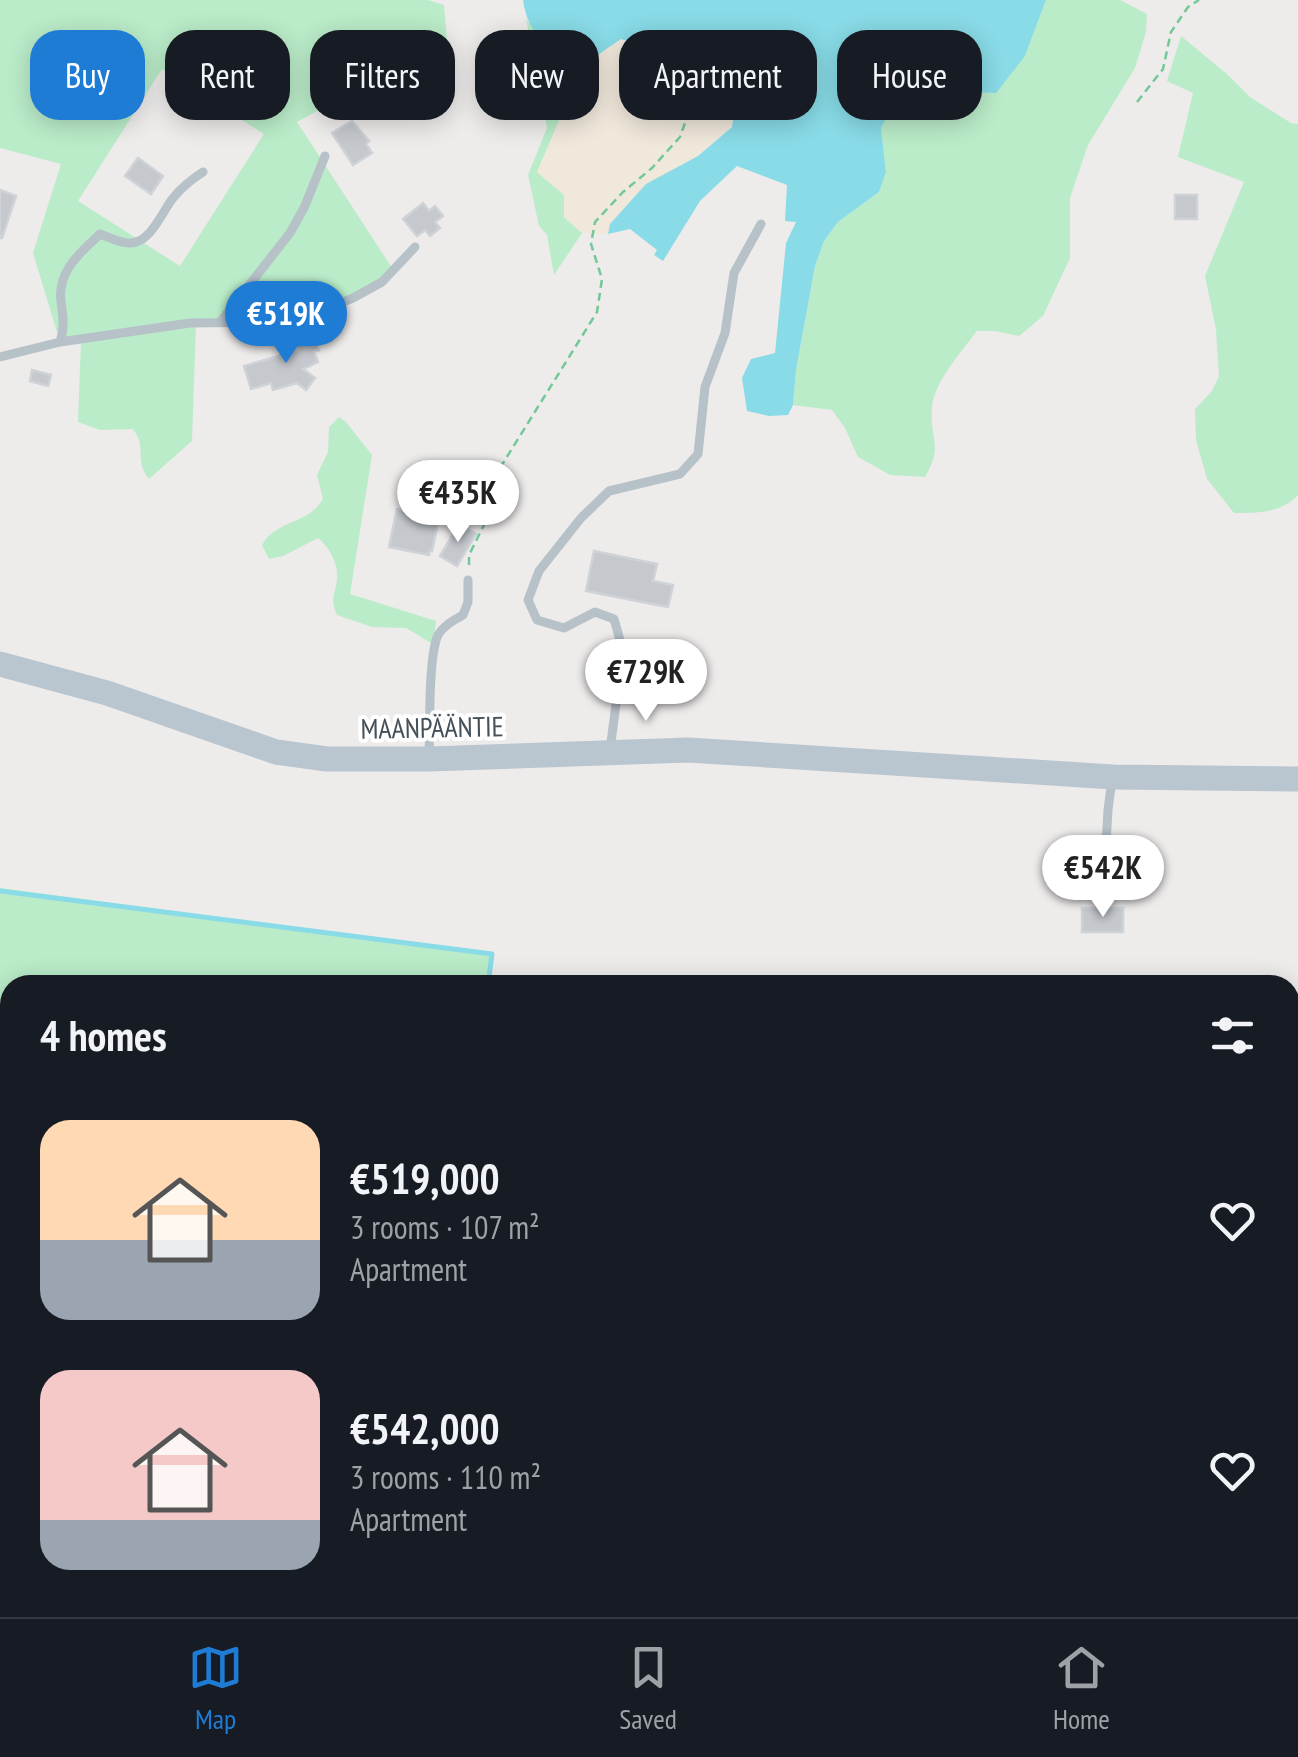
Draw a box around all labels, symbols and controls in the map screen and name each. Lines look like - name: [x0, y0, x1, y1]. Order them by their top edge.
- chip: Buy: [30, 30, 145, 120]
- chip: Rent: [165, 30, 290, 120]
- chip: Filters: [310, 30, 455, 120]
- chip: New: [475, 30, 599, 120]
- chip: Apartment: [619, 30, 817, 120]
- chip: House: [837, 30, 982, 120]
- pin: €519K: [216, 281, 356, 366]
- text: €519K: [247, 292, 325, 334]
- pin: €435K: [388, 460, 528, 545]
- text: €435K: [419, 471, 497, 513]
- pin: €729K: [576, 639, 716, 724]
- text: €729K: [607, 650, 685, 692]
- street label: MAANPÄÄNTIE: [360, 707, 504, 747]
- pin: €542K: [1033, 835, 1173, 920]
- text: €542K: [1064, 846, 1142, 888]
- text: 4 homes: [40, 1008, 167, 1063]
- icon: filters: [1205, 1008, 1260, 1063]
- text: €519,000: [350, 1151, 500, 1206]
- icon: home: [120, 1160, 240, 1280]
- icon: heart: [1205, 1193, 1260, 1248]
- text: 3 rooms · 107 m²: [350, 1206, 540, 1248]
- text: Apartment: [350, 1248, 467, 1290]
- text: €542,000: [350, 1401, 500, 1456]
- icon: home: [120, 1410, 240, 1530]
- icon: heart: [1205, 1443, 1260, 1498]
- text: 3 rooms · 110 m²: [350, 1456, 541, 1498]
- text: Apartment: [350, 1498, 467, 1540]
- tab: Map: [188, 1640, 243, 1737]
- tab: Saved: [619, 1640, 677, 1737]
- tab: Home: [1053, 1640, 1110, 1737]

